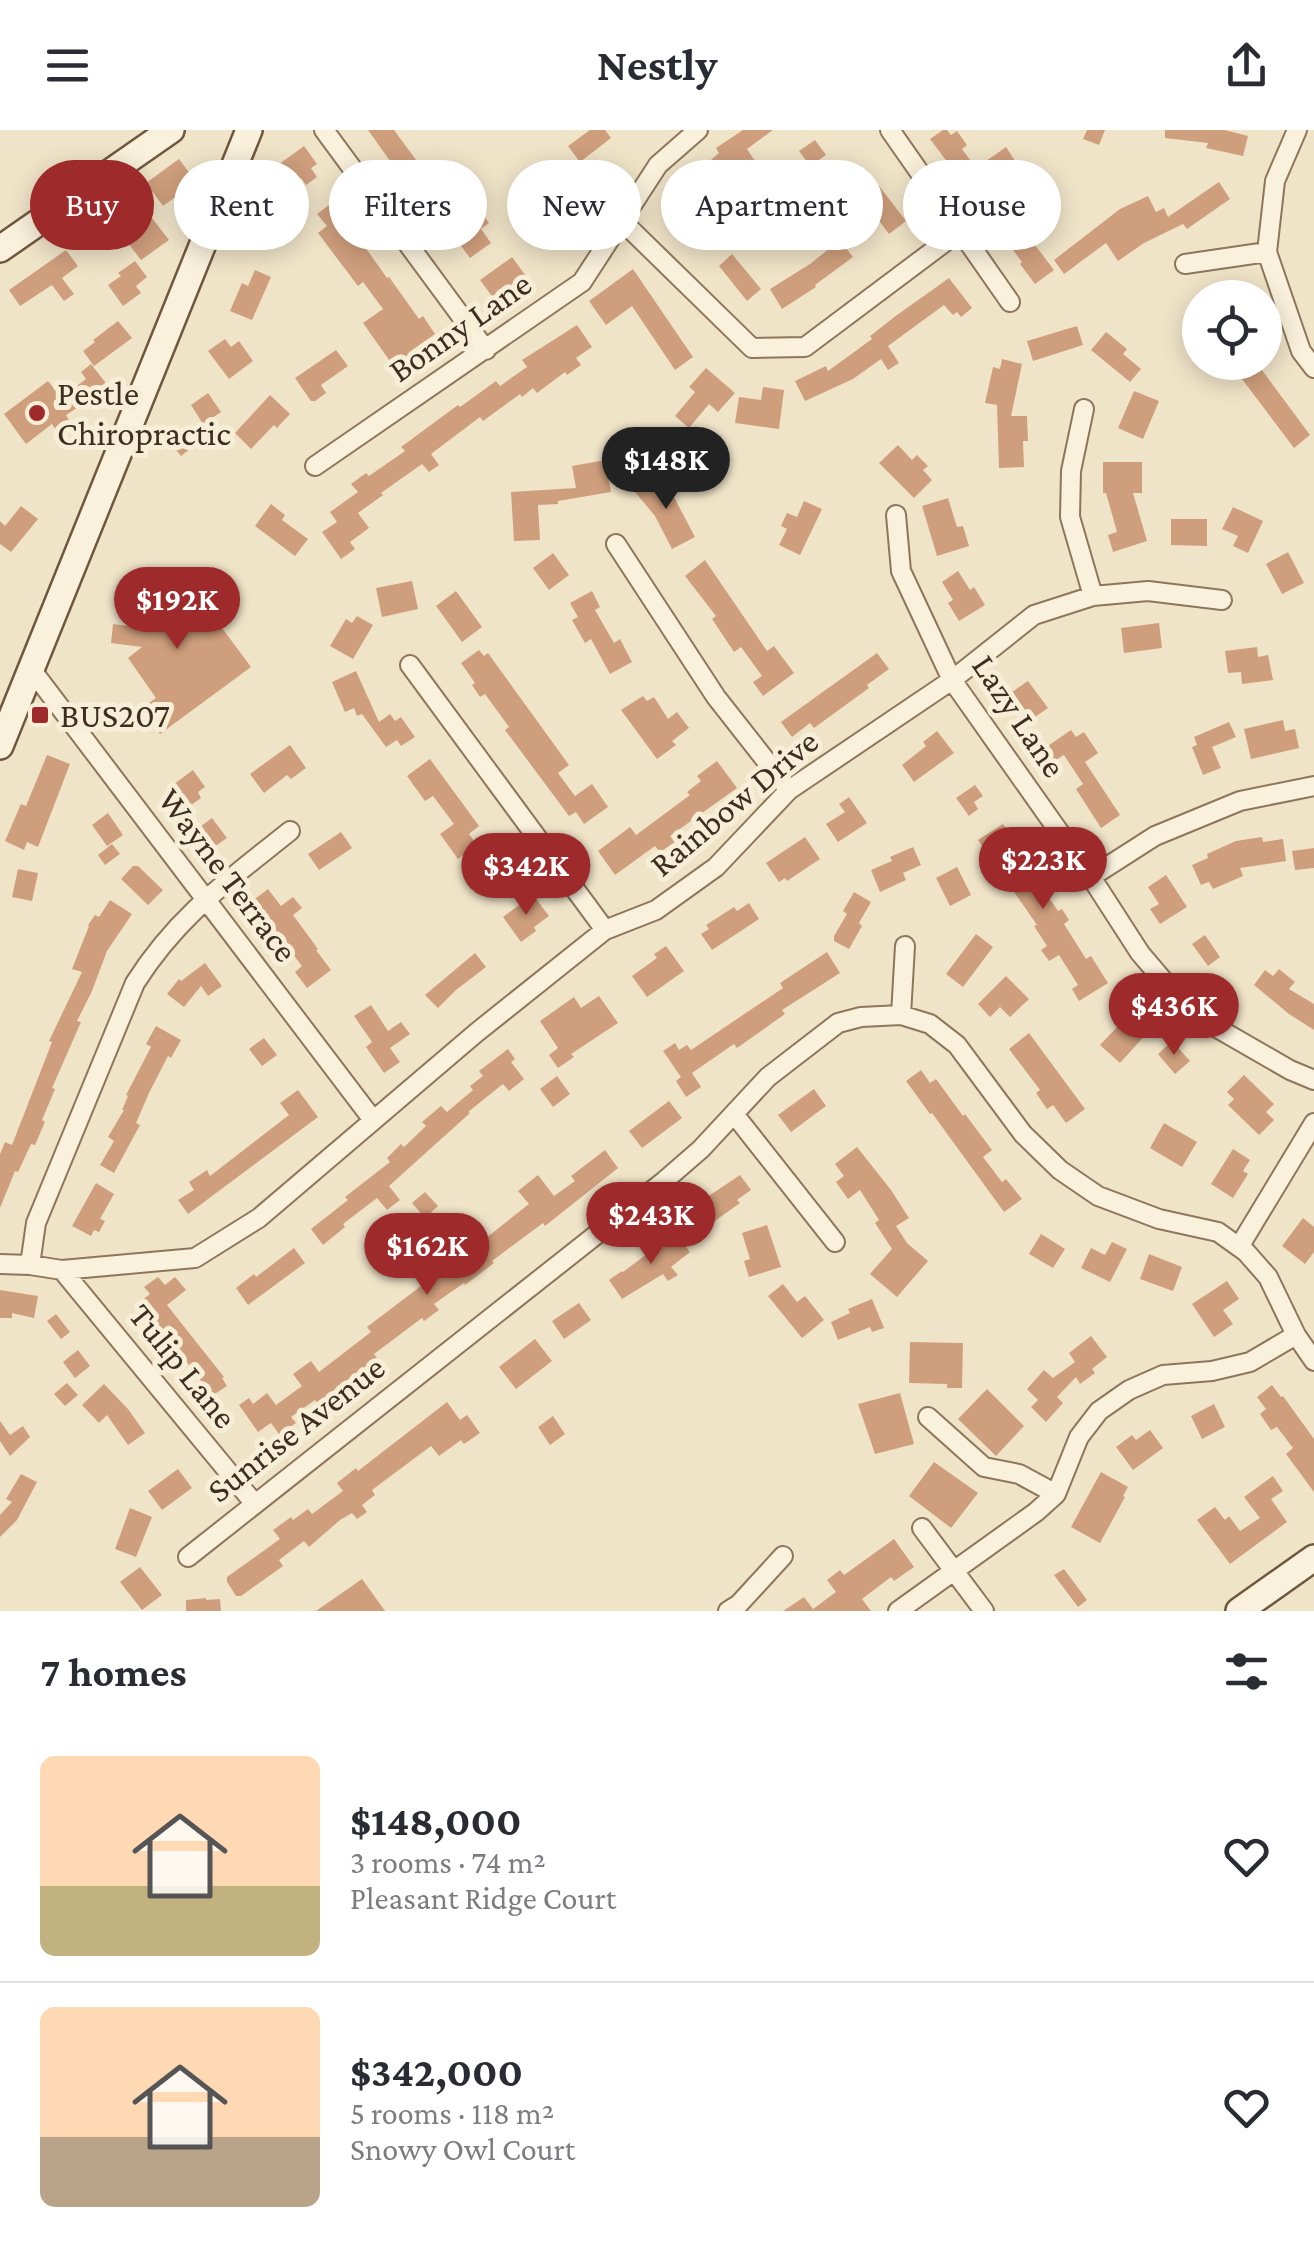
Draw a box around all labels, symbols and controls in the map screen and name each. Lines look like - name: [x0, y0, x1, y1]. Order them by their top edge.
- icon: menu: [40, 38, 95, 93]
- icon: share: [1219, 38, 1274, 93]
- text: Nestly: [597, 40, 717, 90]
- chip: Buy: [30, 160, 154, 250]
- chip: Rent: [174, 160, 309, 250]
- chip: Filters: [329, 160, 487, 250]
- chip: New: [507, 160, 641, 250]
- chip: Apartment: [661, 160, 883, 250]
- chip: House: [903, 160, 1061, 250]
- street label: Bonny Lane: [381, 264, 539, 390]
- map controls: [1182, 280, 1282, 380]
- button: locate: [1182, 280, 1282, 380]
- place label: Pestle Chiropractic: [57, 374, 231, 453]
- marker: Pestle Chiropractic: [26, 402, 48, 424]
- pin: $148K: [596, 427, 736, 512]
- text: $148K: [624, 441, 708, 477]
- pin: $192K: [107, 567, 247, 652]
- text: $192K: [136, 581, 218, 617]
- street label: Lazy Lane: [964, 648, 1074, 784]
- place label: BUS207: [60, 696, 170, 735]
- marker: BUS207: [29, 704, 51, 726]
- street label: Rainbow Drive: [642, 722, 826, 884]
- street label: Wayne Terrace: [150, 781, 306, 969]
- pin: $223K: [973, 827, 1113, 912]
- pin: $342K: [456, 833, 596, 918]
- text: $223K: [1001, 841, 1085, 877]
- text: $342K: [483, 847, 569, 883]
- pin: $436K: [1104, 973, 1244, 1058]
- text: $436K: [1131, 987, 1217, 1023]
- pin: $243K: [581, 1182, 721, 1267]
- text: $243K: [608, 1196, 694, 1232]
- pin: $162K: [357, 1213, 497, 1298]
- text: $162K: [386, 1227, 468, 1263]
- street label: Tulip Lane: [121, 1296, 245, 1436]
- street label: Sunrise Avenue: [200, 1348, 392, 1510]
- icon: filters: [1219, 1644, 1274, 1699]
- text: 7 homes: [40, 1648, 187, 1695]
- icon: home: [120, 1796, 240, 1916]
- text: $148,000: [350, 1797, 522, 1844]
- icon: heart: [1219, 1829, 1274, 1884]
- text: 3 rooms · 74 m²: [350, 1844, 546, 1880]
- text: Pleasant Ridge Court: [350, 1880, 616, 1916]
- icon: home: [120, 2047, 240, 2167]
- text: $342,000: [350, 2048, 523, 2095]
- icon: heart: [1219, 2080, 1274, 2135]
- text: 5 rooms · 118 m²: [350, 2095, 554, 2131]
- text: Snowy Owl Court: [350, 2131, 575, 2167]

